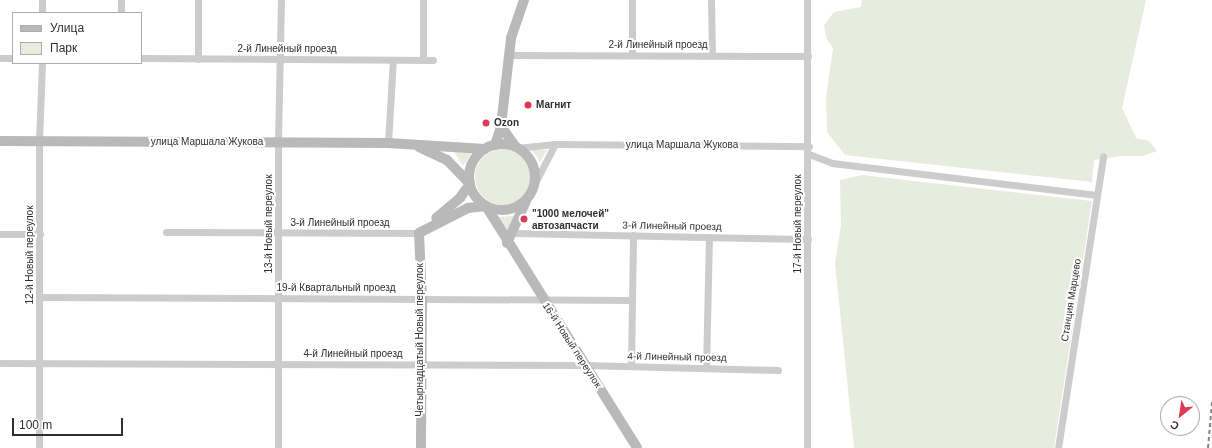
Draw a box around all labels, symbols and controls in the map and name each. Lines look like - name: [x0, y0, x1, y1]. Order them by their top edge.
- legend: [12, 12, 142, 64]
- text: Улица: [50, 21, 84, 35]
- street label: 2-й Линейный проезд: [608, 39, 708, 51]
- text: Парк: [50, 41, 77, 55]
- street label: 2-й Линейный проезд: [237, 43, 337, 55]
- place label: Магнит: [536, 99, 571, 111]
- marker: Магнит: [523, 100, 533, 110]
- place label: Ozon: [494, 117, 519, 129]
- marker: Ozon: [481, 118, 491, 128]
- street label: улица Маршала Жукова: [151, 136, 263, 148]
- street label: улица Маршала Жукова: [626, 139, 738, 151]
- street label: 13-й Новый переулок: [263, 174, 275, 274]
- street label: 17-й Новый переулок: [792, 174, 804, 274]
- street label: 12-й Новый переулок: [24, 205, 36, 305]
- place label: "1000 мелочей" автозапчасти: [532, 207, 609, 230]
- marker: "1000 мелочей" автозапчасти: [519, 214, 529, 224]
- street label: 3-й Линейный проезд: [290, 217, 390, 229]
- street label: 3-й Линейный проезд: [622, 219, 722, 233]
- street label: Станция Марцево: [1059, 258, 1083, 342]
- street label: Четырнадцатый Новый переулок: [414, 263, 426, 417]
- street label: 19-й Квартальный проезд: [277, 282, 395, 294]
- street label: 16-й Новый переулок: [540, 300, 604, 390]
- street label: 4-й Линейный проезд: [303, 348, 403, 360]
- street label: 4-й Линейный проезд: [627, 350, 727, 364]
- north arrow: [1160, 396, 1200, 436]
- scale bar: [14, 410, 125, 436]
- text: 100 m: [19, 418, 52, 432]
- text: С: [1168, 418, 1181, 433]

